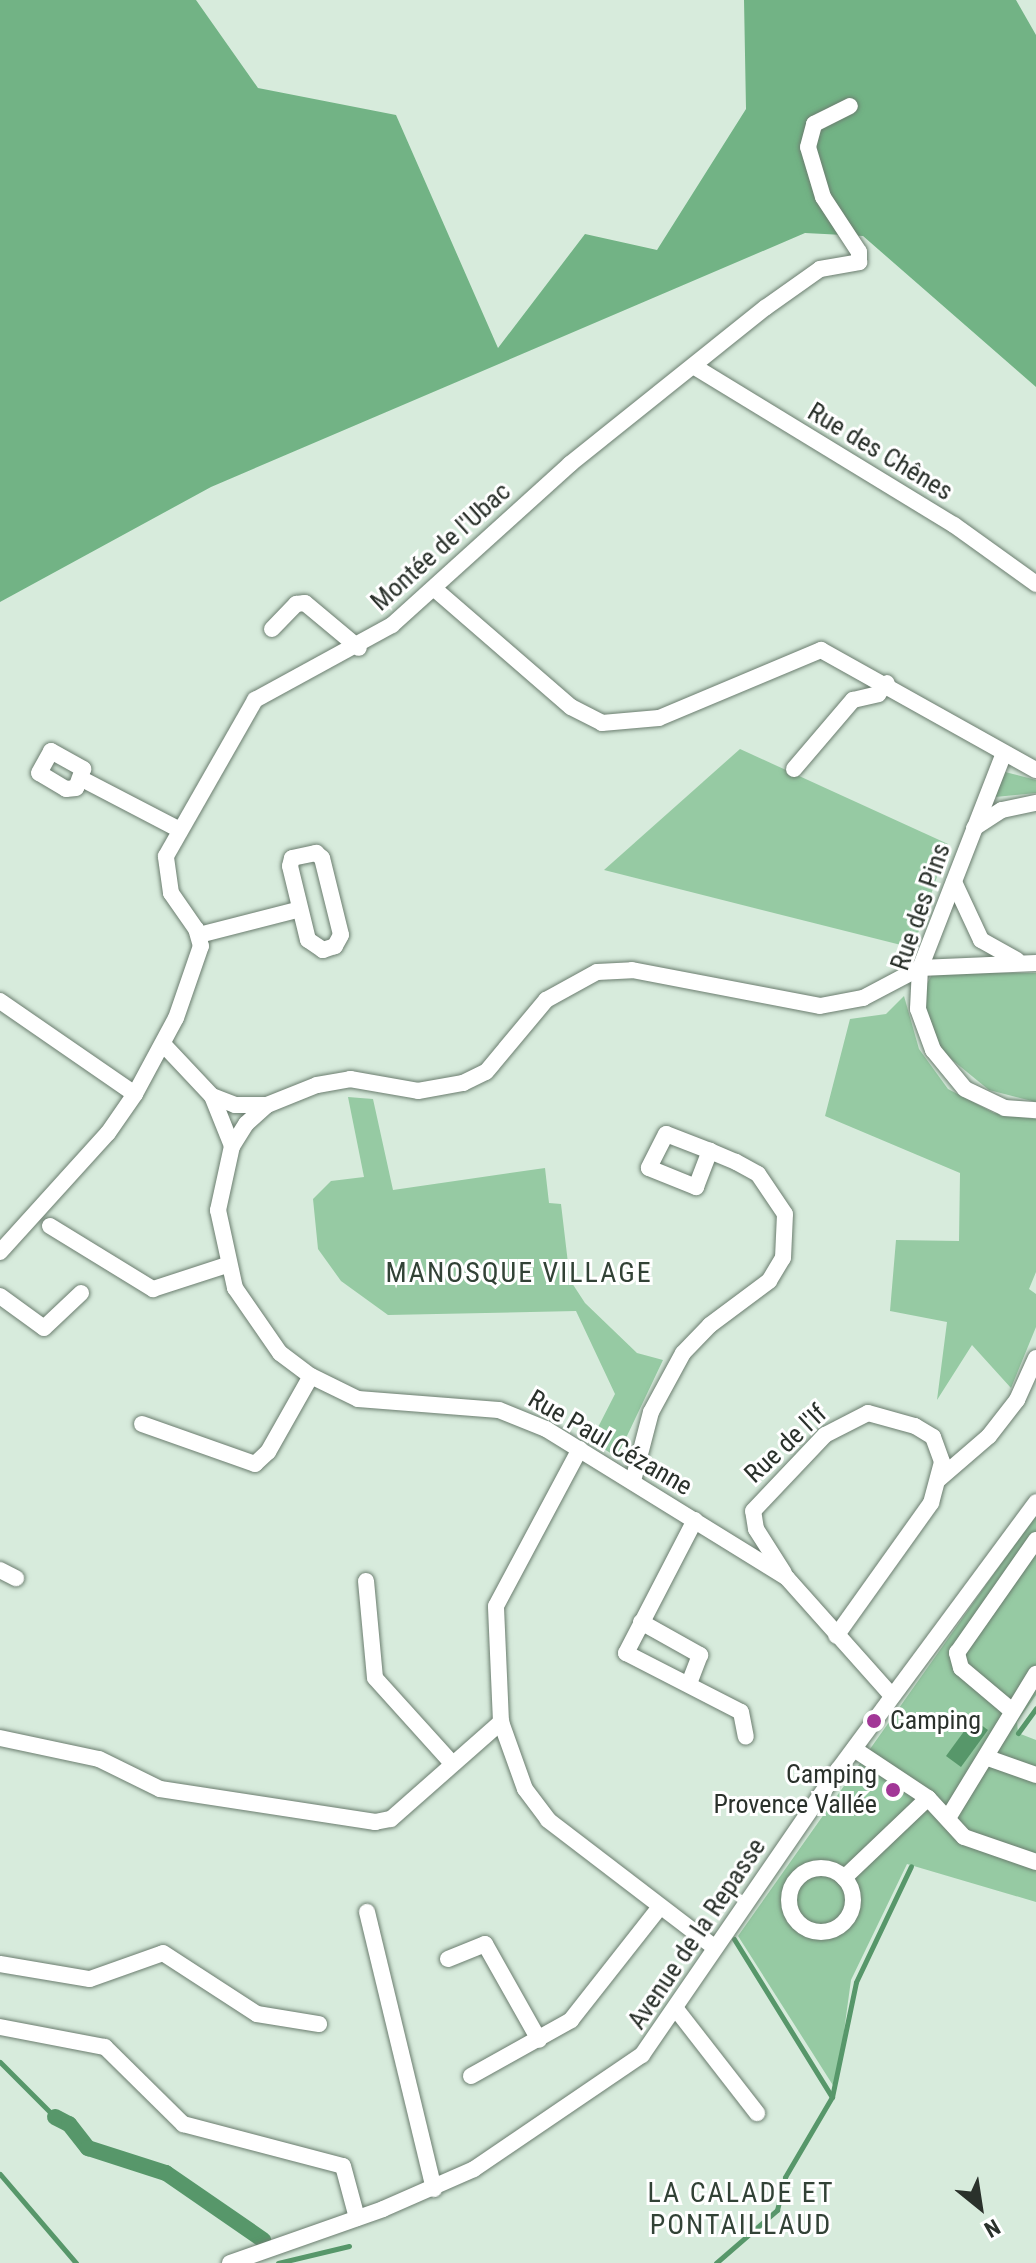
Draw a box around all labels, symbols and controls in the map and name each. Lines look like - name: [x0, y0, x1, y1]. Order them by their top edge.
- street label: Rue des Chênes: [802, 397, 958, 507]
- street label: Montée de l'Ubac: [365, 476, 517, 618]
- street label: Rue des Pins: [885, 839, 957, 975]
- district label: MANOSQUE VILLAGE: [385, 1256, 653, 1290]
- street label: Rue Paul Cézanne: [523, 1384, 697, 1502]
- street label: Rue de l'If: [738, 1398, 834, 1490]
- place label: Camping: [890, 1705, 981, 1737]
- marker: Camping: [865, 1712, 883, 1730]
- place label: Camping Provence Vallée: [713, 1759, 877, 1820]
- marker: Camping Provence Vallée: [884, 1781, 902, 1799]
- street label: Avenue de la Repasse: [622, 1833, 772, 2035]
- north arrow: [940, 2167, 1020, 2247]
- district label: LA CALADE ET PONTAILLAUD: [648, 2176, 834, 2242]
- text: N: [980, 2214, 1004, 2242]

